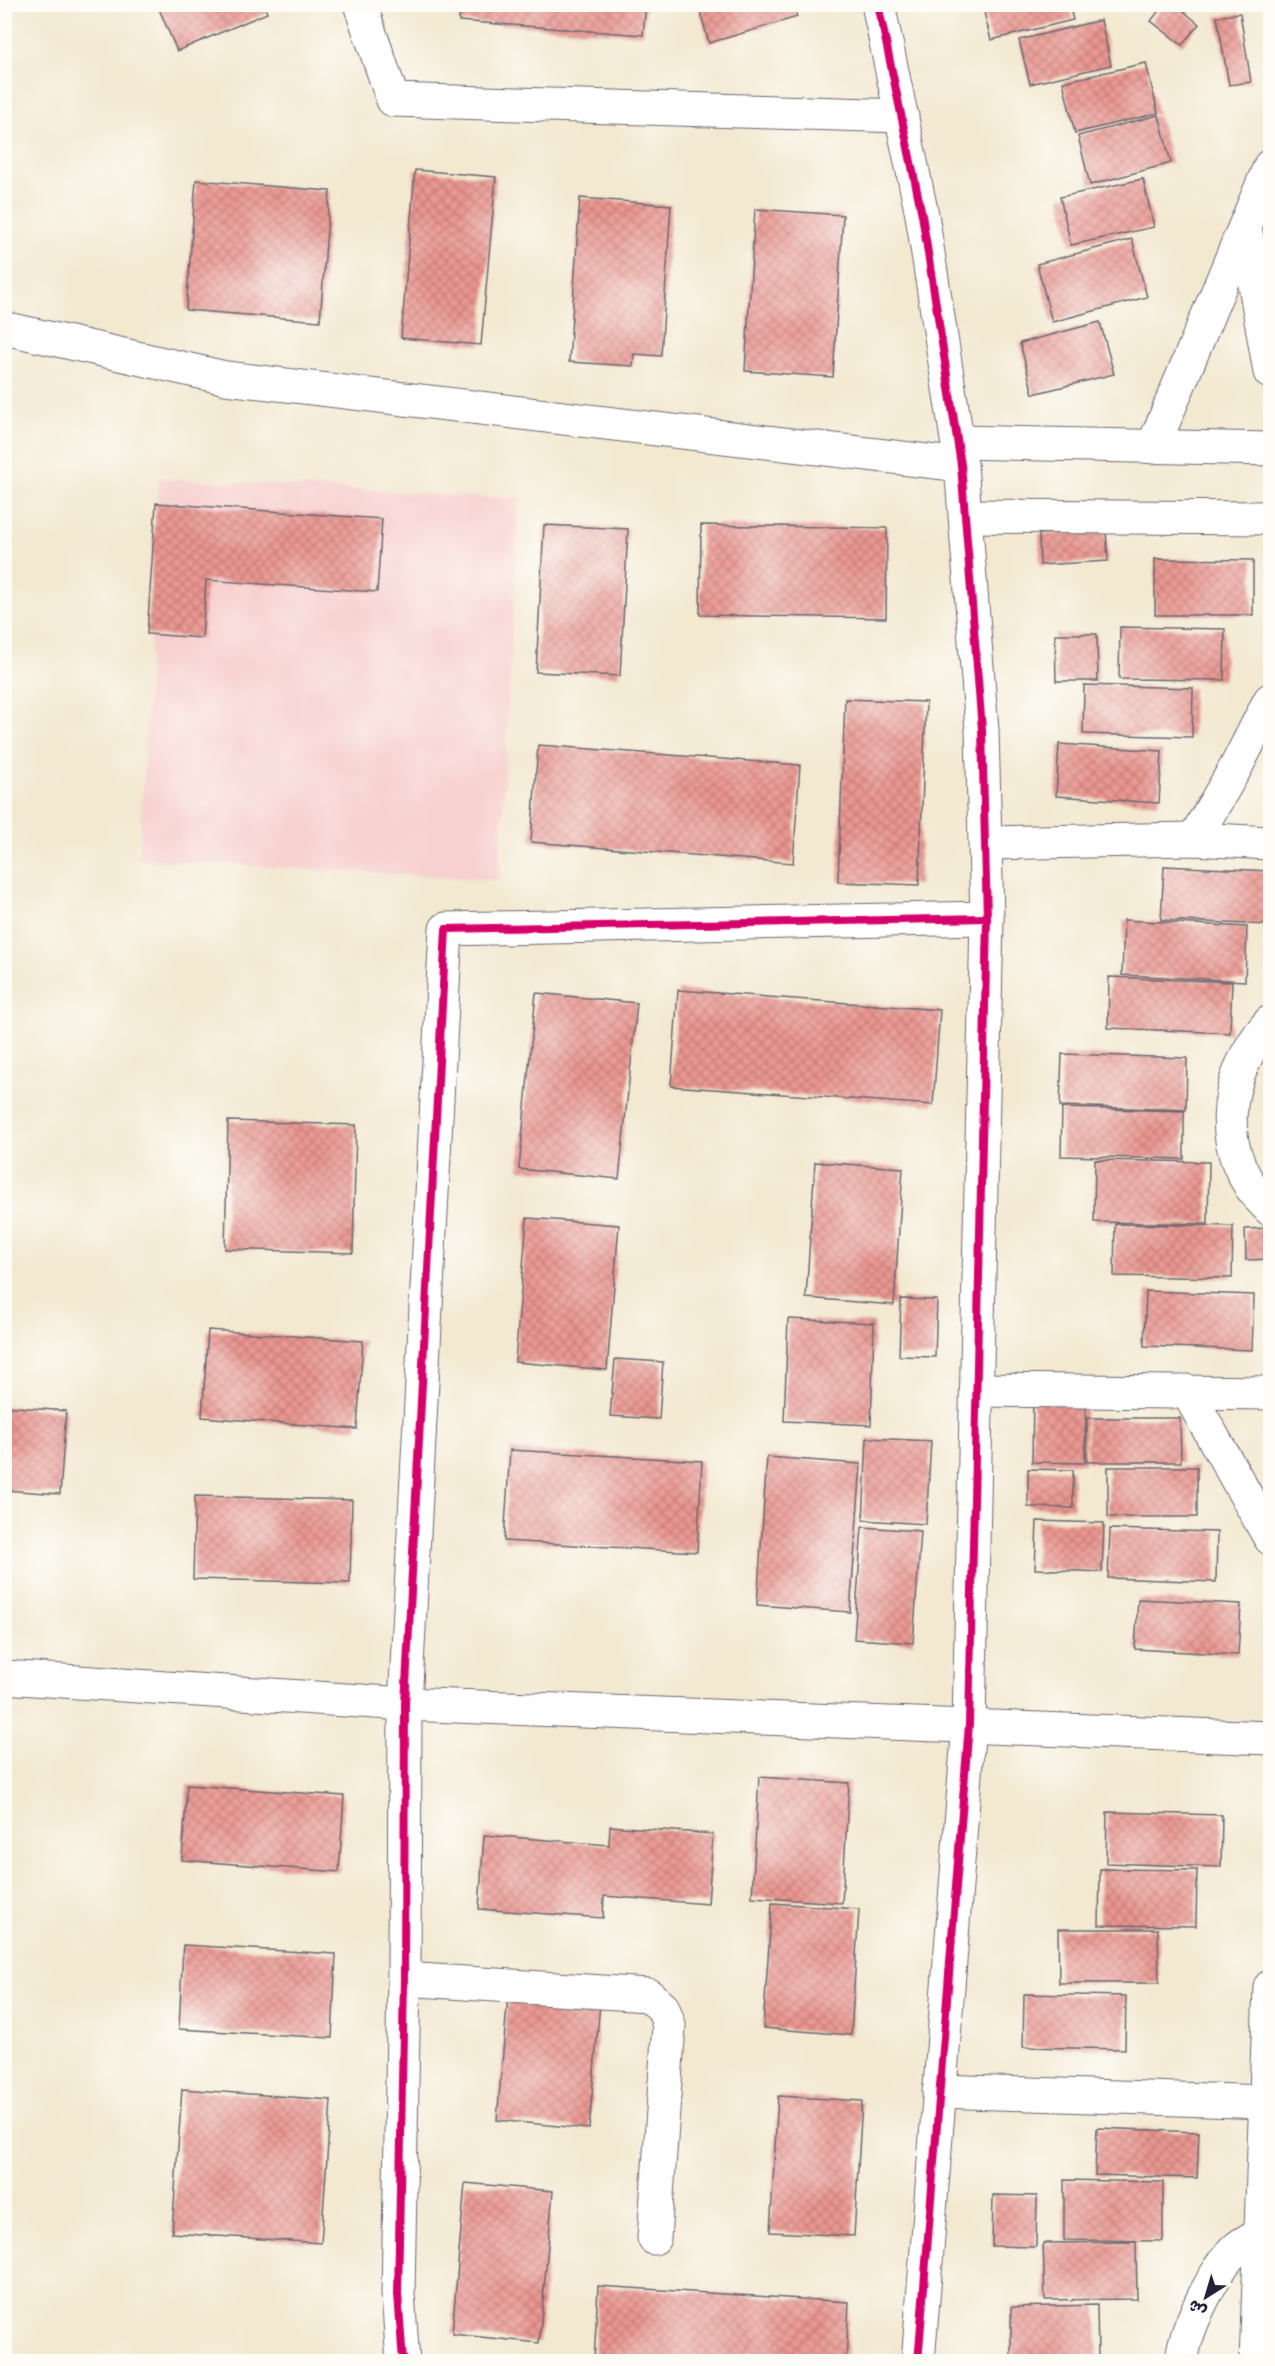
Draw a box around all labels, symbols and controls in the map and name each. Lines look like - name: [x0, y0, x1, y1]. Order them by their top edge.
- north arrow: [1176, 2267, 1236, 2327]
- text: ش: [1182, 2292, 1213, 2325]

